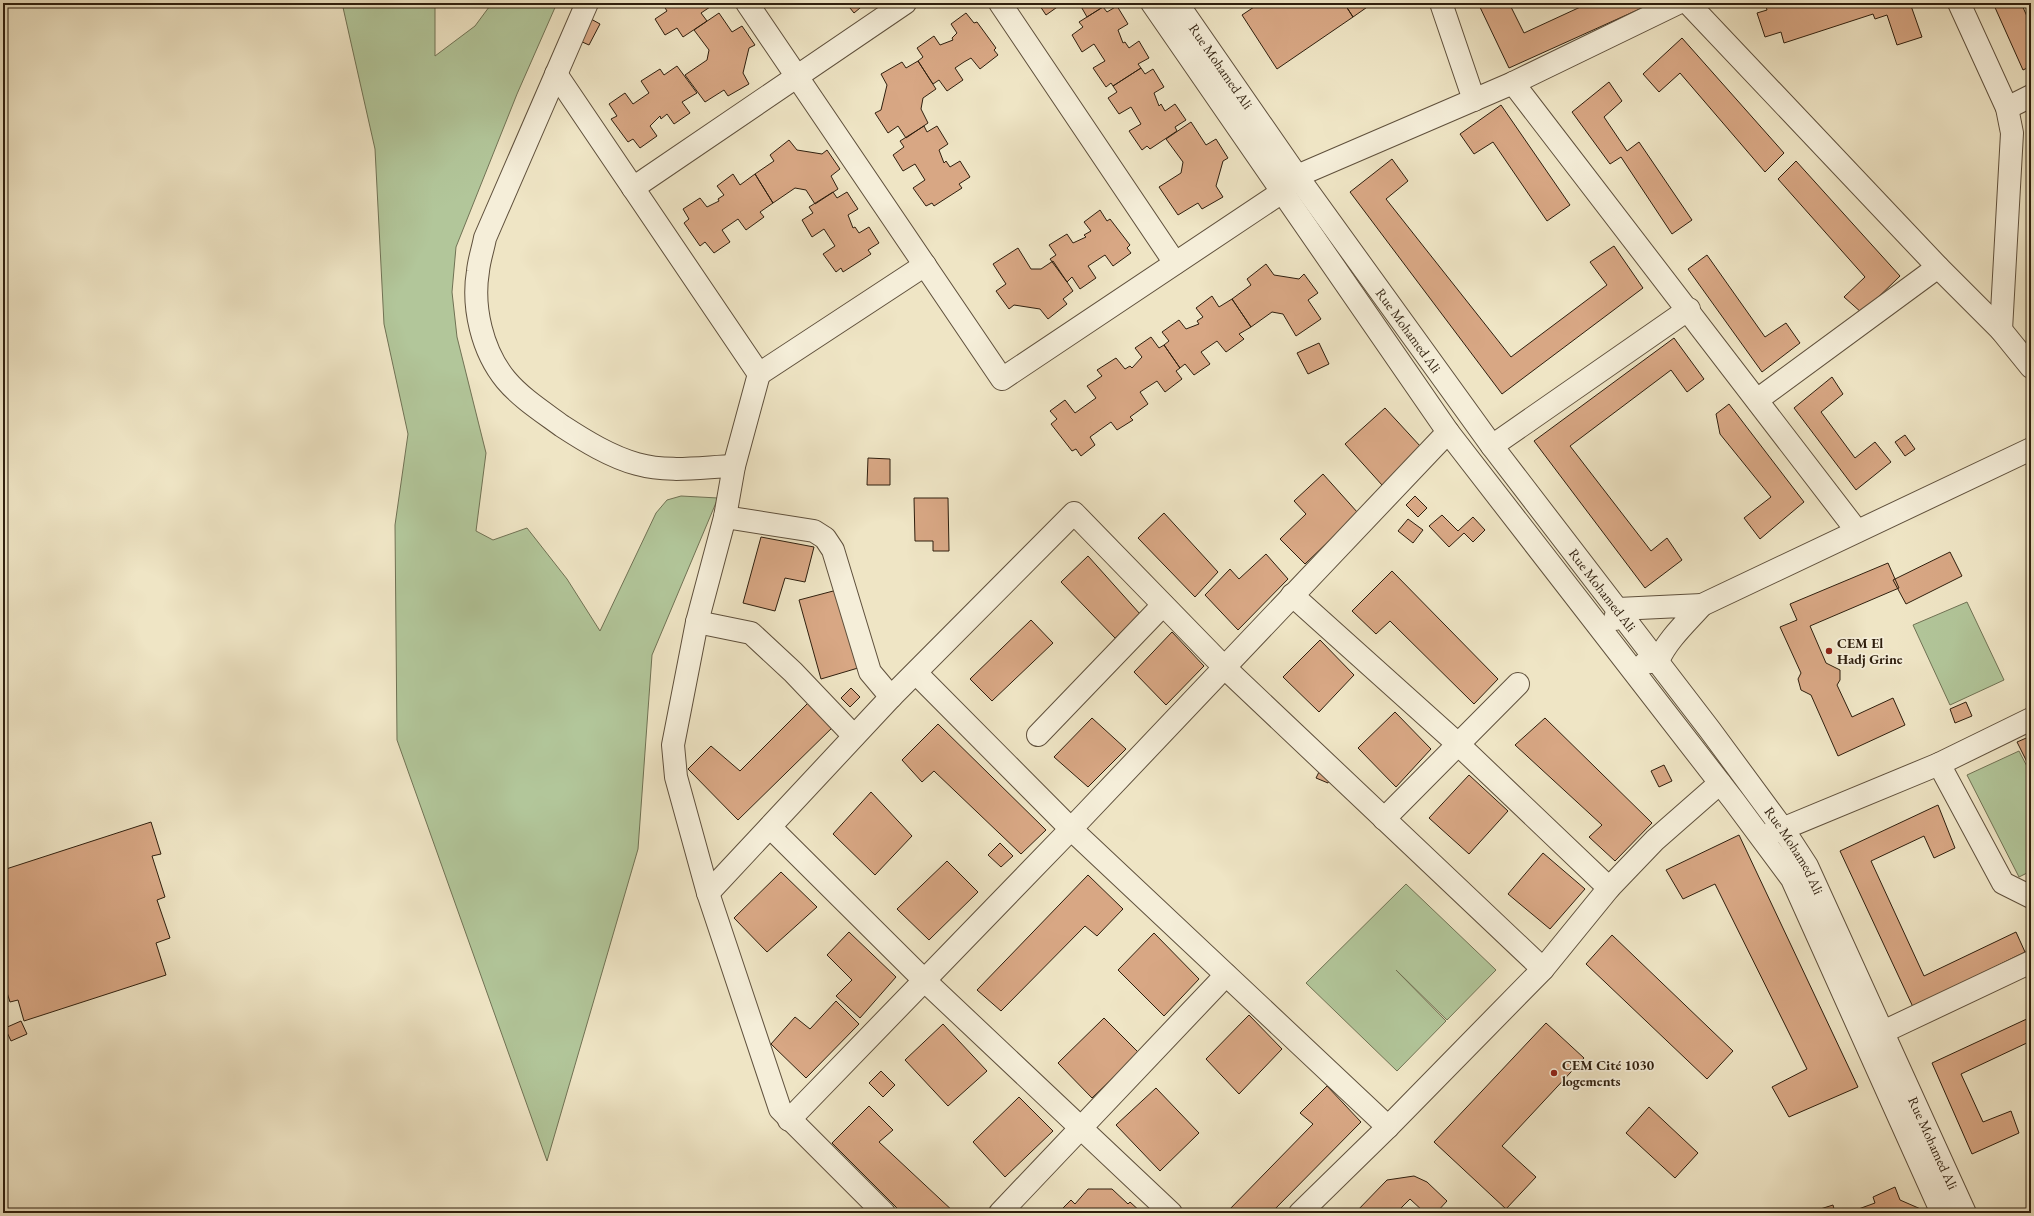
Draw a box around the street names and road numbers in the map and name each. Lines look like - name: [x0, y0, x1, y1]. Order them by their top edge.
- street label: Rue Mohamed Ali: [1185, 20, 1257, 113]
- street label: Rue Mohamed Ali: [1372, 285, 1445, 377]
- street label: Rue Mohamed Ali: [1565, 545, 1640, 636]
- street label: Rue Mohamed Ali: [1760, 803, 1828, 898]
- street label: Rue Mohamed Ali: [1904, 1094, 1962, 1193]

